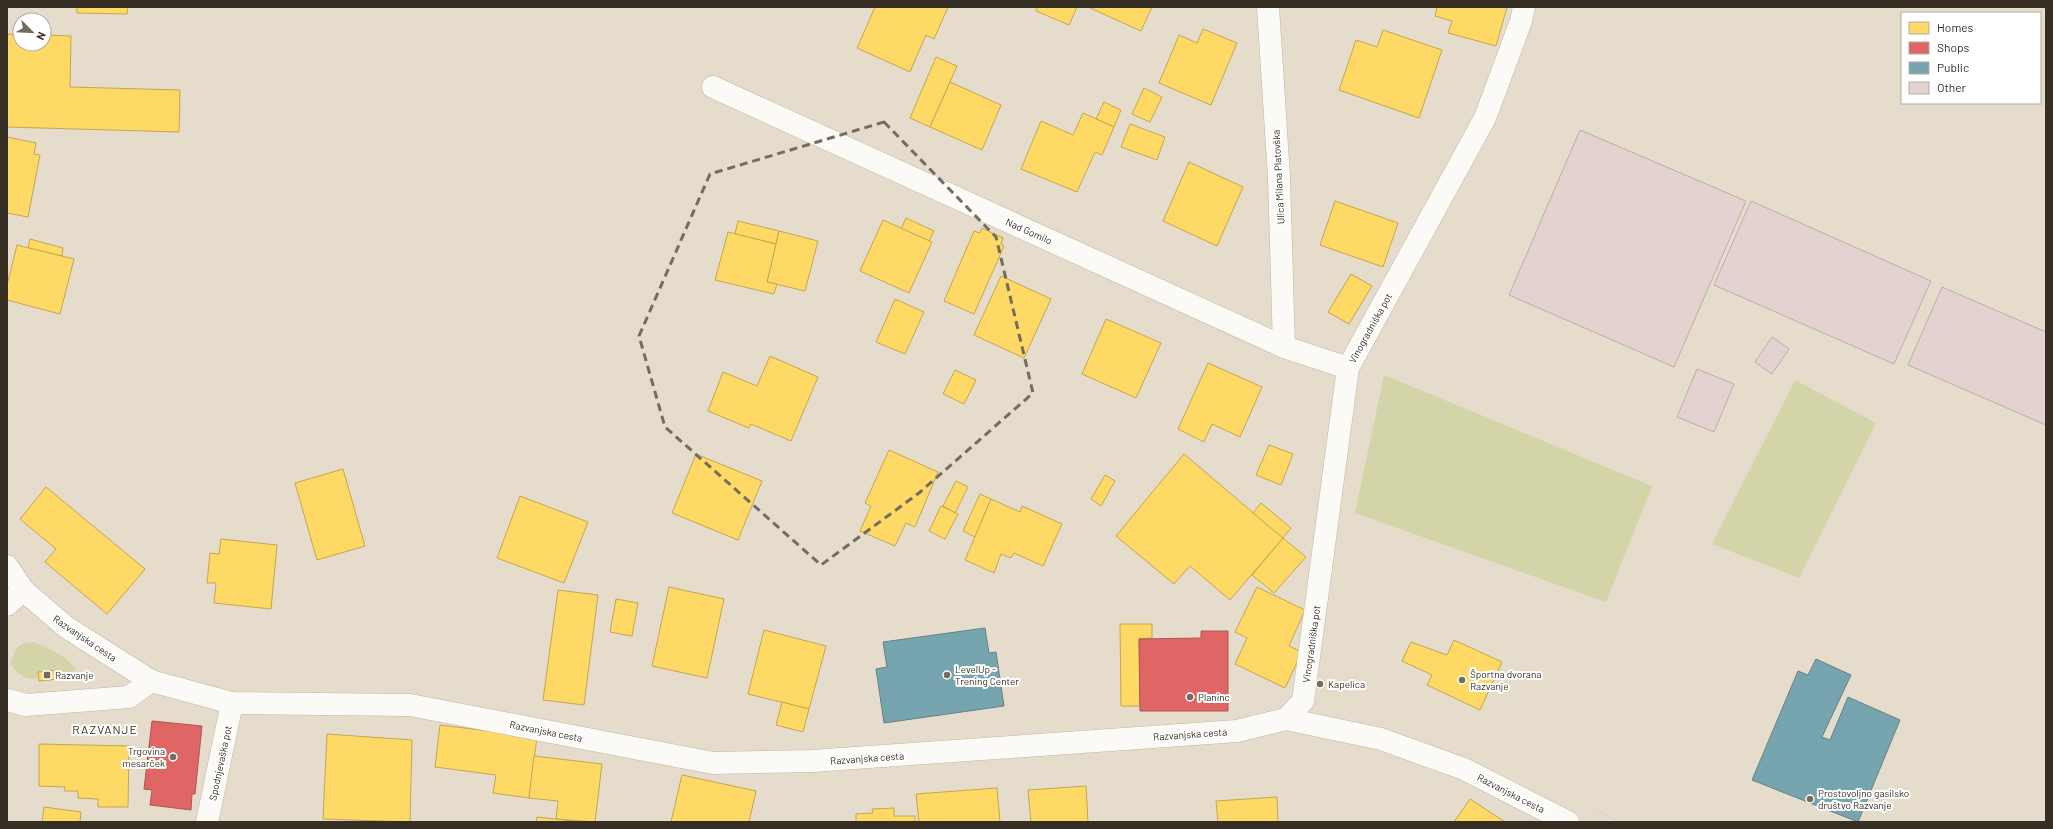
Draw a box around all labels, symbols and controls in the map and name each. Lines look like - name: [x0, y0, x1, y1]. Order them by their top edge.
- north arrow: [12, 12, 52, 52]
- legend: [1901, 12, 2041, 104]
- text: Homes: [1937, 20, 1974, 34]
- text: N: [34, 30, 49, 42]
- text: Shops: [1937, 40, 1970, 54]
- text: Public: [1937, 60, 1969, 74]
- text: Other: [1937, 80, 1967, 94]
- street label: Ulica Milana Platovška: [1270, 129, 1286, 225]
- street label: Nad Gomilo: [1004, 215, 1054, 247]
- street label: Vinogradniška pot: [1346, 291, 1394, 365]
- street label: Vinogradniška pot: [1300, 604, 1322, 683]
- street label: Razvanjska cesta: [51, 612, 119, 664]
- place label: LevelUp - Trening Center: [955, 663, 1019, 687]
- place label: Športna dvorana Razvanje: [1470, 668, 1541, 692]
- place label: Razvanje: [55, 669, 94, 681]
- marker: Razvanje: [42, 670, 52, 680]
- marker: LevelUp - Trening Center: [942, 670, 952, 680]
- marker: Športna dvorana Razvanje: [1457, 675, 1467, 685]
- place label: Kapelica: [1328, 678, 1365, 690]
- marker: Kapelica: [1315, 679, 1325, 689]
- place label: Planinc: [1198, 691, 1230, 703]
- marker: Planinc: [1185, 692, 1195, 702]
- street label: Razvanjska cesta: [508, 718, 584, 744]
- district label: RAZVANJE: [72, 722, 138, 736]
- street label: Spodnjevaška pot: [206, 724, 234, 802]
- street label: Razvanjska cesta: [1153, 725, 1227, 743]
- place label: Trgovina mesarček: [123, 745, 165, 769]
- street label: Razvanjska cesta: [830, 749, 904, 767]
- marker: Trgovina mesarček: [168, 752, 178, 762]
- street label: Razvanjska cesta: [1475, 771, 1547, 815]
- place label: Prostovoljno gasilsko društvo Razvanje: [1818, 787, 1909, 811]
- marker: Prostovoljno gasilsko društvo Razvanje: [1805, 794, 1815, 804]

